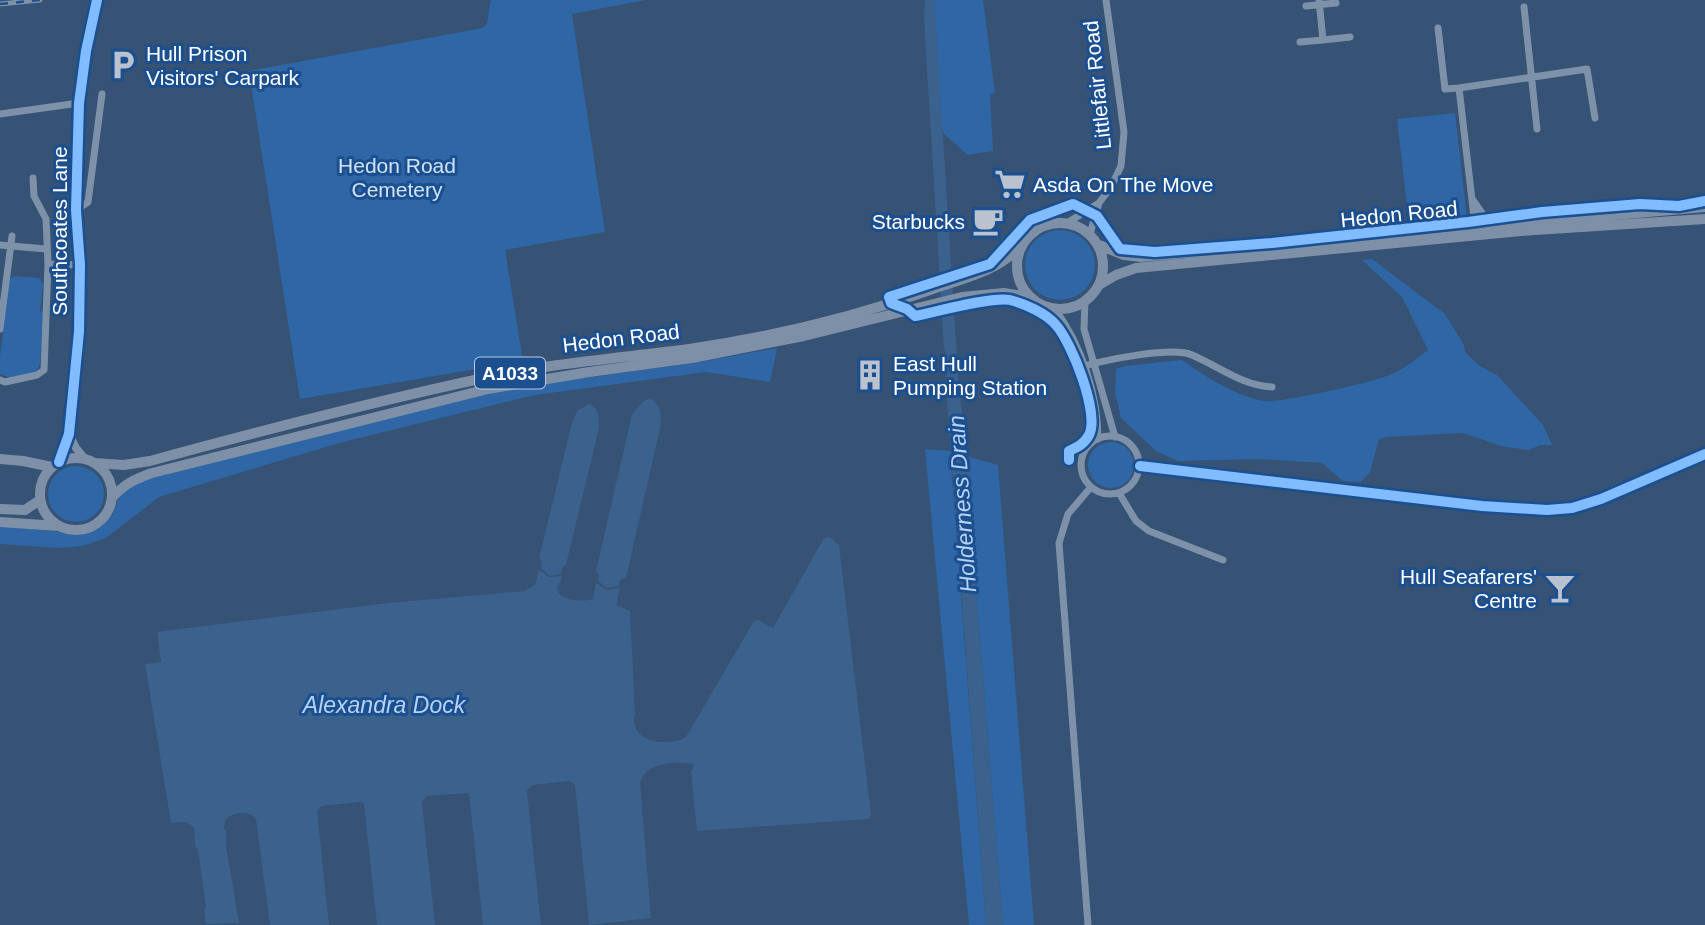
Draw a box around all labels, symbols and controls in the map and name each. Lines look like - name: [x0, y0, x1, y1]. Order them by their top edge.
- street label: Littlefair Road: [1079, 19, 1115, 151]
- place label: Hull Prison Visitors' Carpark: [146, 42, 299, 89]
- parking icon: Hull Prison Visitors' Carpark: [106, 48, 140, 82]
- street label: Southcoates Lane: [48, 146, 71, 316]
- park label: Hedon Road Cemetery: [338, 154, 456, 201]
- supermarket icon: Asda On The Move: [993, 167, 1027, 201]
- place label: Asda On The Move: [1033, 173, 1214, 196]
- street label: Hedon Road: [1339, 196, 1459, 232]
- cafe icon: Starbucks: [971, 204, 1005, 238]
- place label: Starbucks: [872, 210, 965, 233]
- street label: Hedon Road: [561, 319, 681, 357]
- place label: East Hull Pumping Station: [893, 352, 1047, 399]
- road number: A1033: [475, 358, 545, 388]
- building icon: East Hull Pumping Station: [853, 358, 887, 392]
- water label: Holderness Drain: [943, 414, 981, 594]
- place label: Hull Seafarers' Centre: [1400, 565, 1537, 612]
- bar icon: Hull Seafarers' Centre: [1543, 571, 1577, 605]
- water label: Alexandra Dock: [301, 692, 467, 718]

